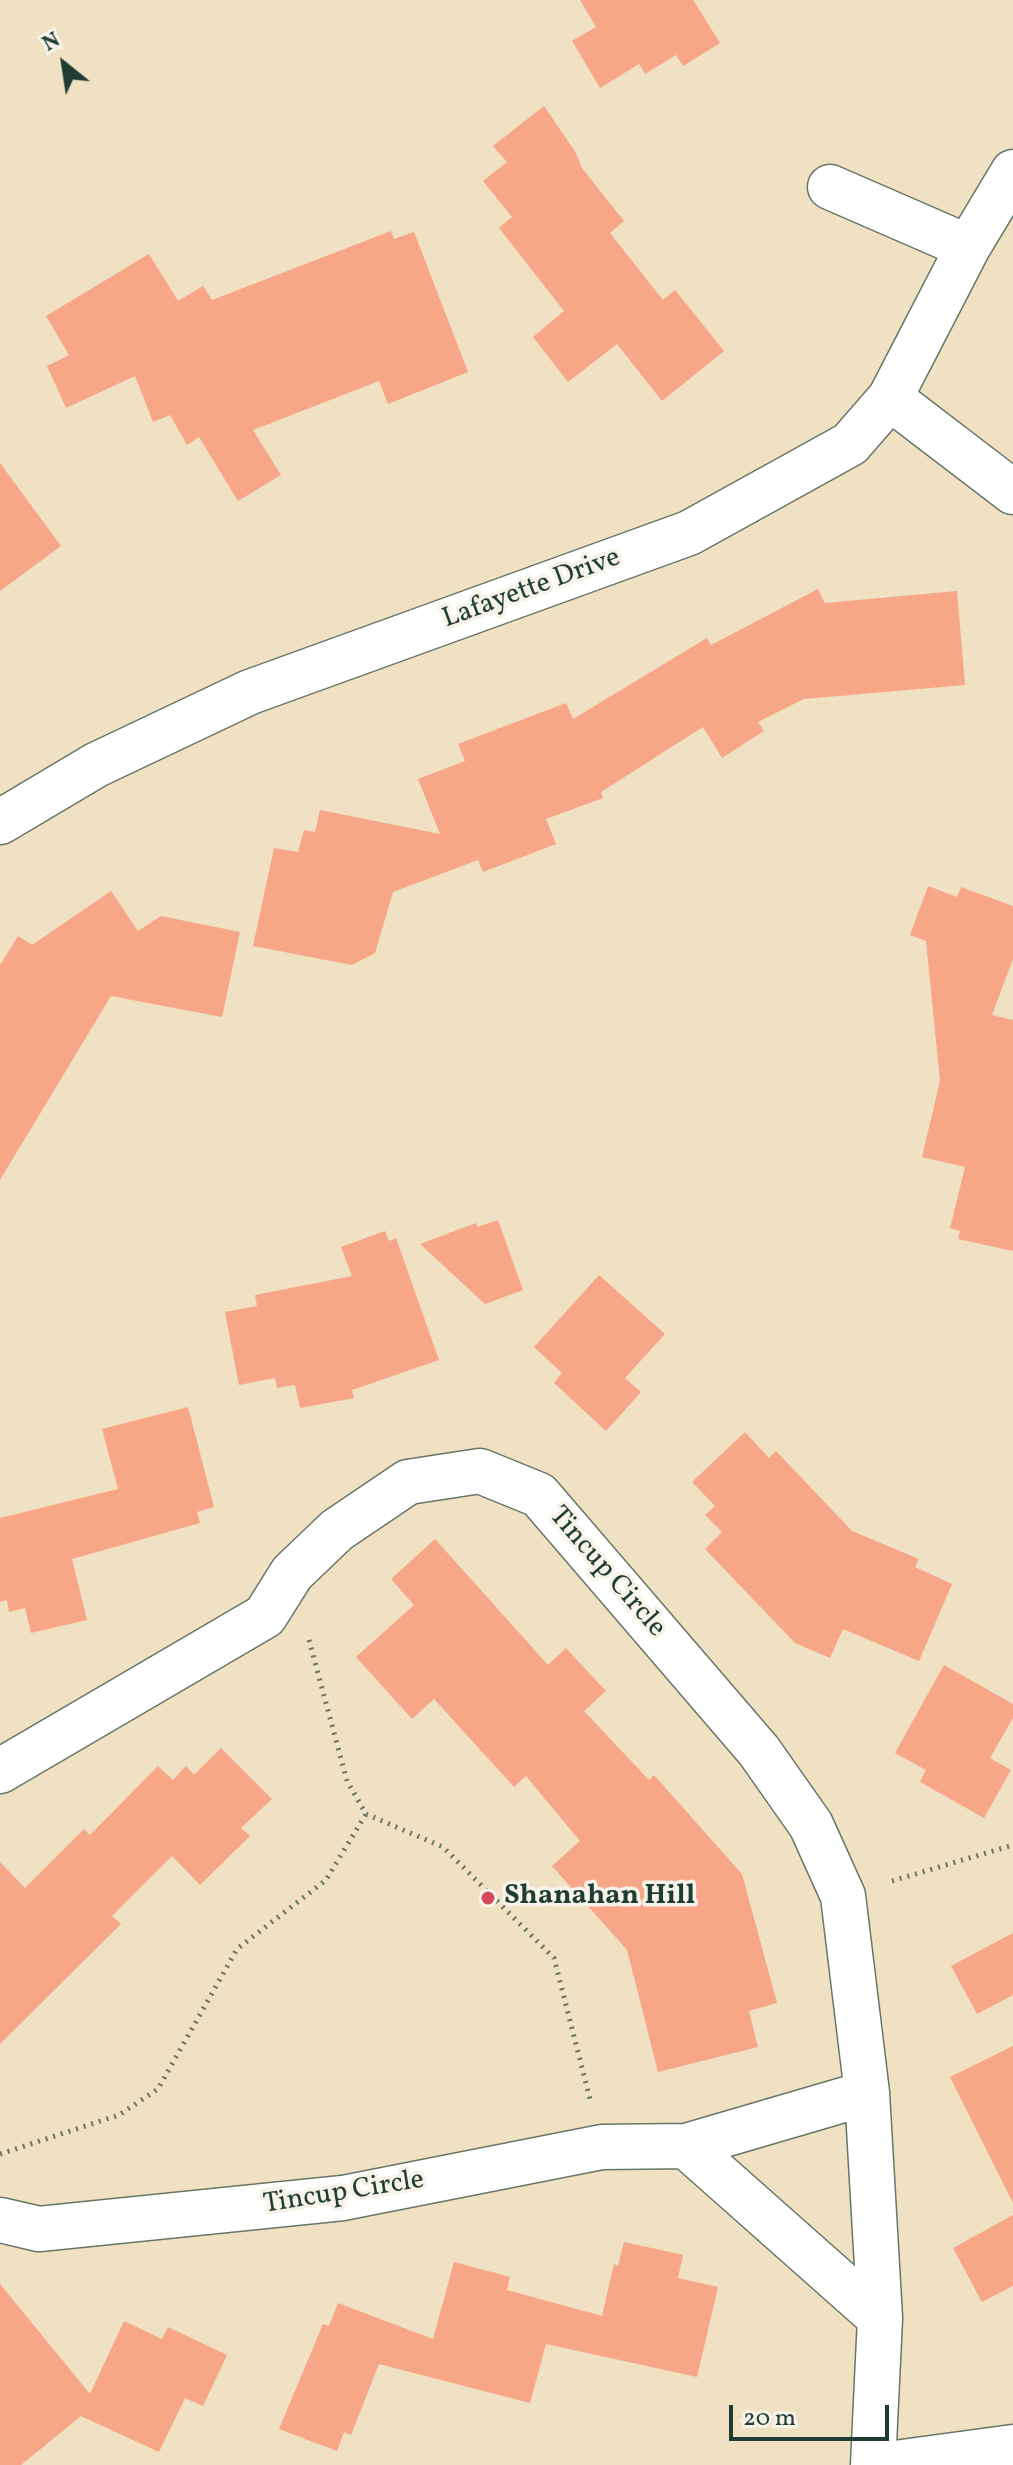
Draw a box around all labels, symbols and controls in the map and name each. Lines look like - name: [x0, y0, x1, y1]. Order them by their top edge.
- north arrow: [24, 24, 104, 104]
- text: N: [37, 25, 66, 60]
- street label: Lafayette Drive: [438, 542, 626, 638]
- street label: Tincup Circle: [540, 1501, 672, 1645]
- place label: Shanahan Hill: [504, 1881, 695, 1915]
- marker: Shanahan Hill: [479, 1889, 497, 1907]
- street label: Tincup Circle: [261, 2165, 427, 2223]
- scale bar: [733, 2389, 893, 2439]
- text: 20 m: [743, 2402, 796, 2436]

